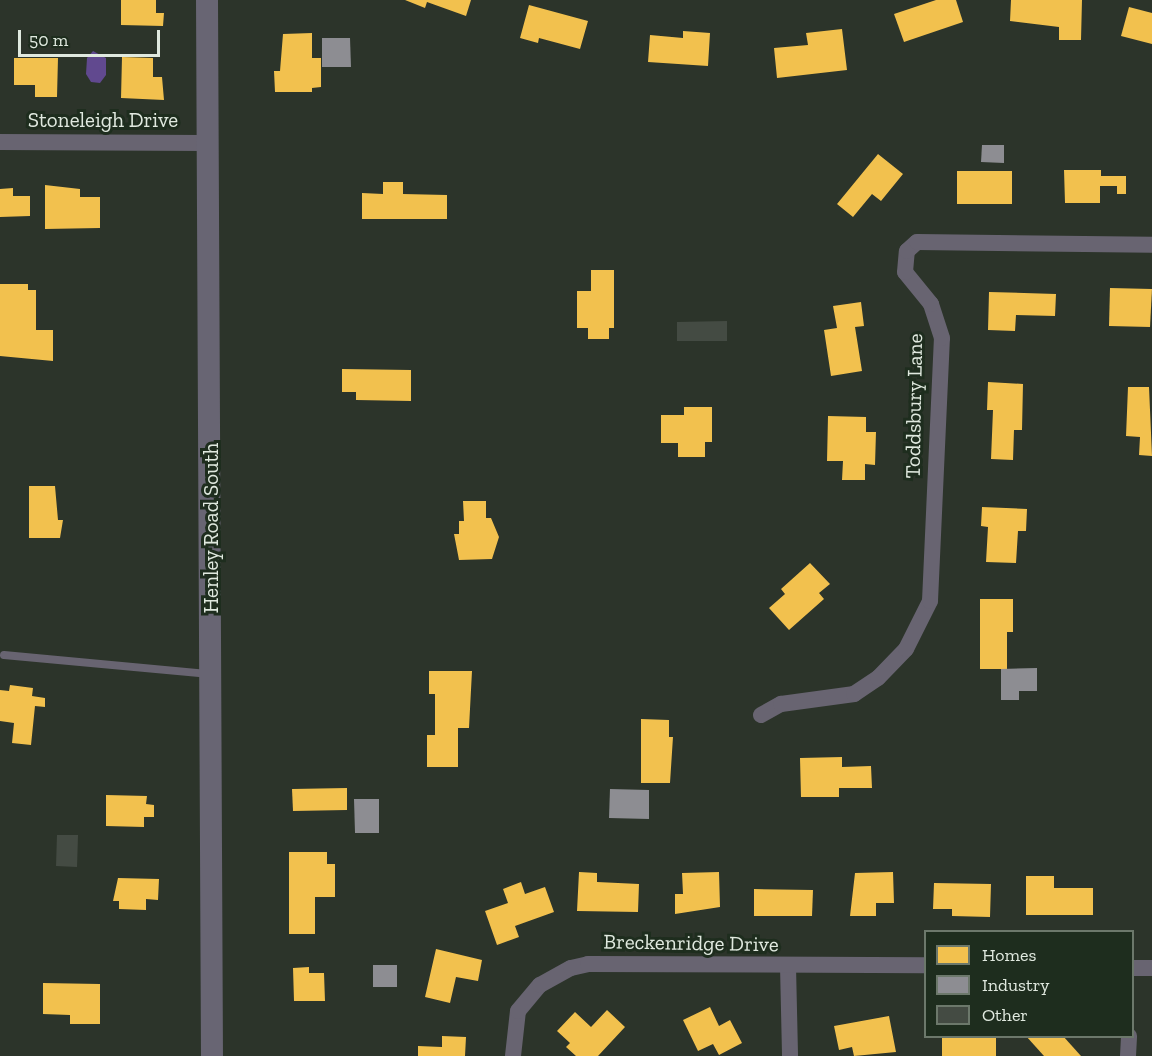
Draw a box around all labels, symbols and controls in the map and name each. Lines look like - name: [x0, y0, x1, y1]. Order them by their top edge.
- scale bar: [21, 18, 164, 56]
- text: 50 m: [29, 29, 68, 51]
- street label: Stoneleigh Drive: [28, 107, 178, 133]
- street label: Toddsbury Lane: [900, 333, 928, 479]
- street label: Henley Road South: [198, 442, 224, 614]
- street label: Breckenridge Drive: [603, 929, 779, 957]
- legend: [924, 930, 1134, 1038]
- text: Homes: [982, 944, 1036, 966]
- text: Industry: [982, 974, 1049, 996]
- text: Other: [982, 1004, 1028, 1026]

